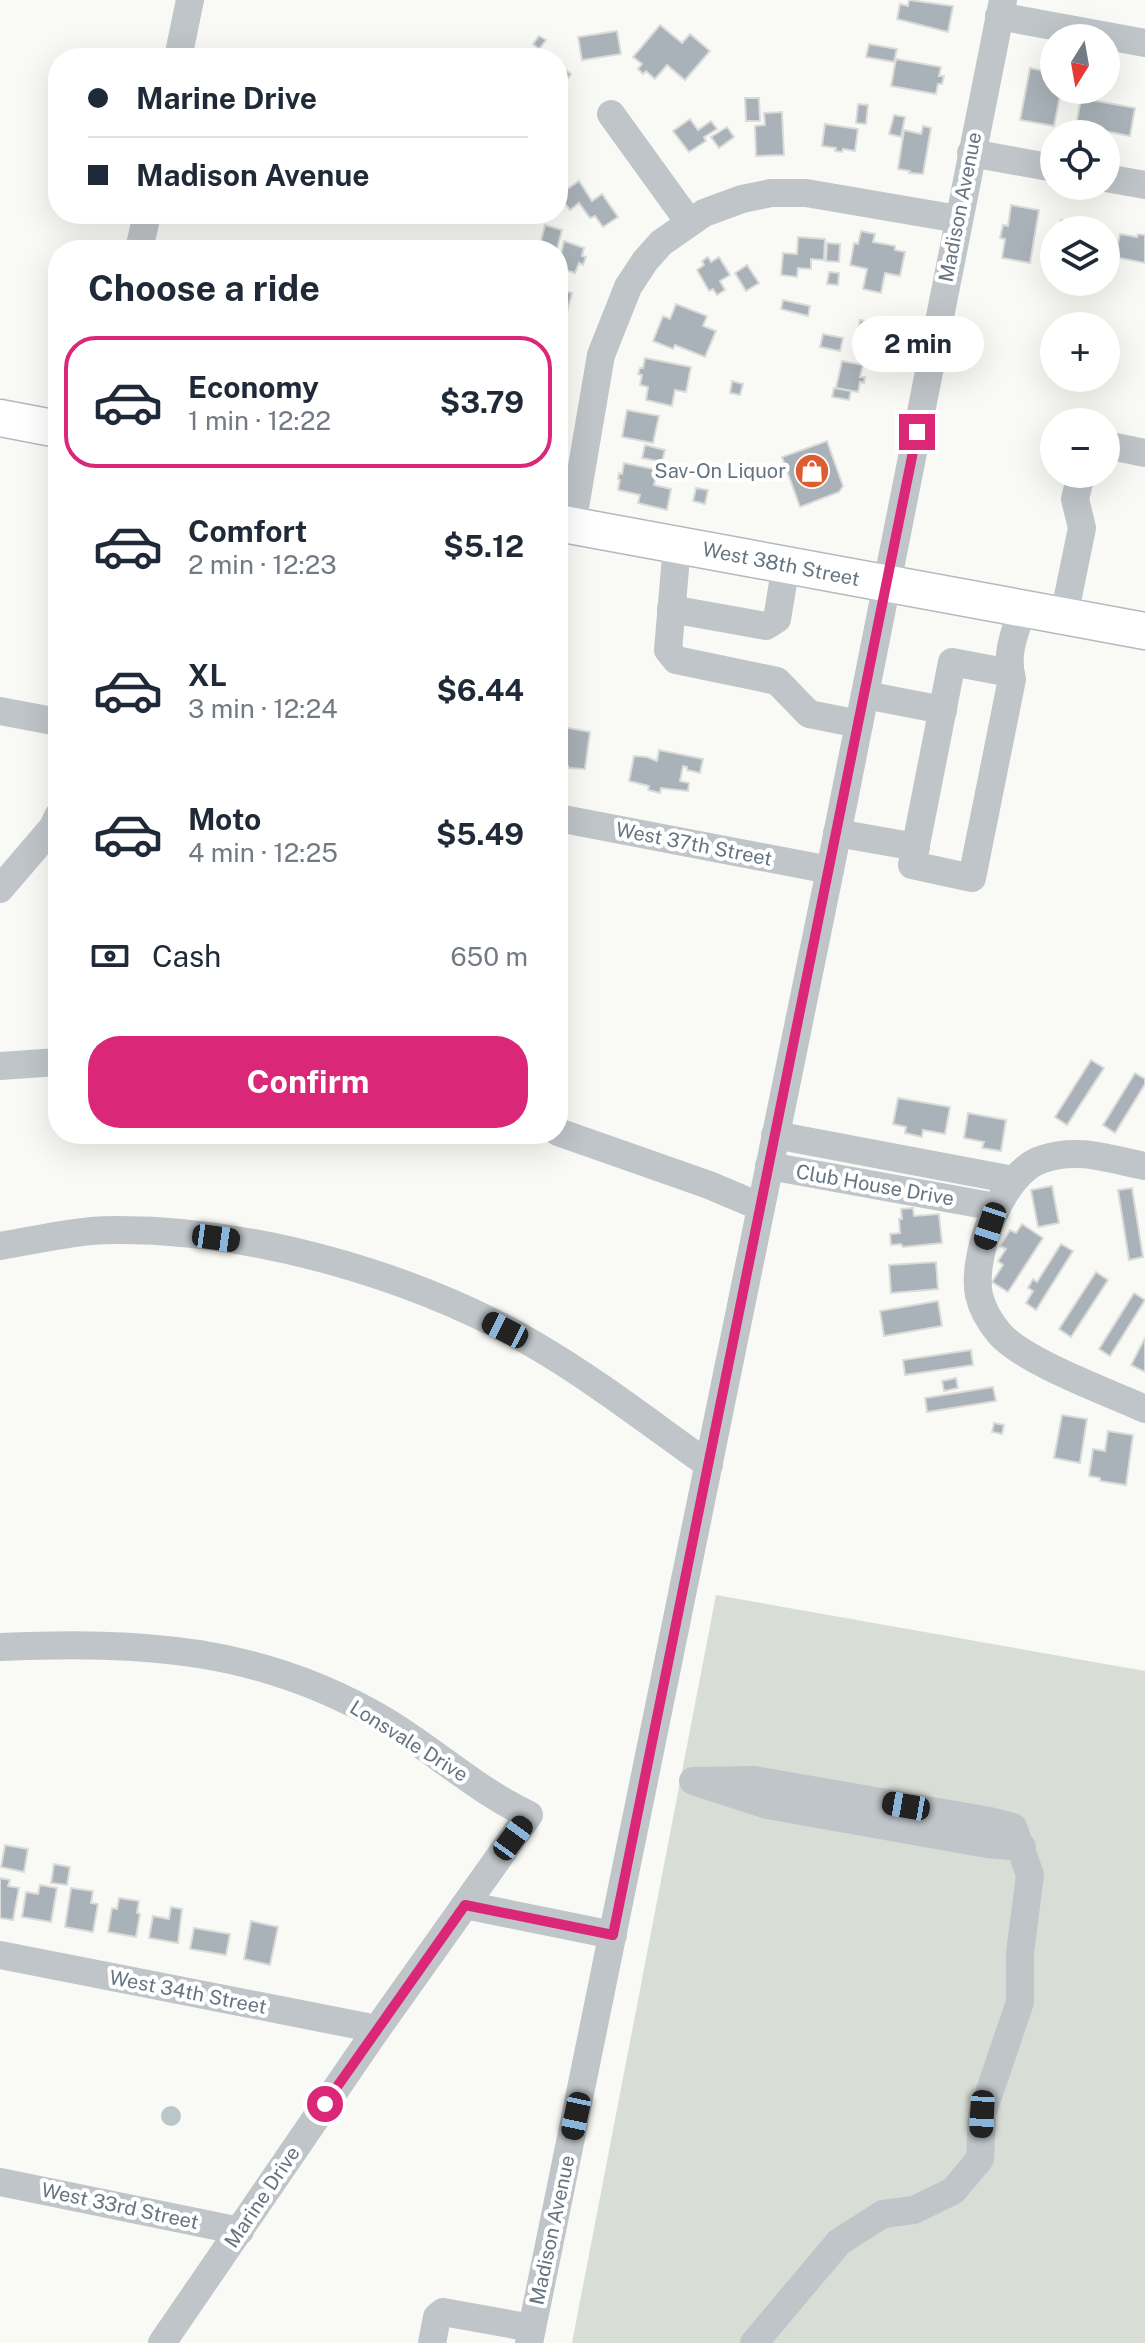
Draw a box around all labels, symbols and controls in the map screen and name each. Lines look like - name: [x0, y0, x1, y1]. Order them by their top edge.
- north arrow: [1040, 24, 1120, 104]
- map controls: [1040, 24, 1120, 488]
- text: Marine Drive: [136, 80, 317, 116]
- button: locate: [1040, 120, 1120, 200]
- street label: Madison Avenue: [934, 130, 986, 284]
- text: Madison Avenue: [136, 157, 370, 193]
- button: layers: [1040, 216, 1120, 296]
- text: Choose a ride: [88, 267, 320, 309]
- button: +: [1040, 312, 1120, 392]
- callout: 2 min: [851, 316, 983, 372]
- text: 2 min: [884, 328, 952, 359]
- icon: car: [92, 366, 164, 438]
- text: Economy: [188, 369, 319, 405]
- text: $3.79: [440, 384, 524, 420]
- text: 1 min · 12:22: [188, 405, 331, 436]
- button: −: [1040, 408, 1120, 488]
- route end: [899, 414, 935, 450]
- shop icon: Sav-On Liquor: [793, 452, 831, 490]
- place label: Sav-On Liquor: [654, 459, 786, 483]
- icon: car: [92, 510, 164, 582]
- text: Comfort: [188, 513, 307, 549]
- text: $5.12: [443, 528, 524, 564]
- street label: West 38th Street: [700, 537, 862, 591]
- text: 2 min · 12:23: [188, 549, 337, 580]
- icon: car: [92, 654, 164, 726]
- text: XL: [188, 657, 227, 693]
- text: $6.44: [436, 672, 524, 708]
- text: 3 min · 12:24: [188, 693, 338, 724]
- icon: car: [92, 798, 164, 870]
- text: Moto: [188, 801, 261, 837]
- text: $5.49: [436, 816, 524, 852]
- street label: West 37th Street: [614, 817, 774, 871]
- text: 4 min · 12:25: [188, 837, 338, 868]
- icon: cash: [88, 934, 132, 978]
- text: Cash: [152, 938, 221, 974]
- text: 650 m: [450, 941, 528, 972]
- button: Confirm: [88, 1036, 528, 1128]
- street label: Club House Drive: [794, 1159, 956, 1211]
- car: [971, 1199, 1009, 1253]
- car: [191, 1223, 241, 1253]
- car: [478, 1308, 532, 1352]
- street label: Lonsvale Drive: [346, 1695, 472, 1787]
- car: [880, 1790, 932, 1822]
- car: [489, 1812, 537, 1864]
- street label: West 34th Street: [107, 1965, 269, 2019]
- route start: [307, 2086, 343, 2122]
- car: [969, 2089, 995, 2139]
- car: [559, 2090, 593, 2142]
- street label: Marine Drive: [219, 2142, 305, 2252]
- street label: Madison Avenue: [524, 2153, 580, 2307]
- street label: West 33rd Street: [39, 2178, 201, 2234]

